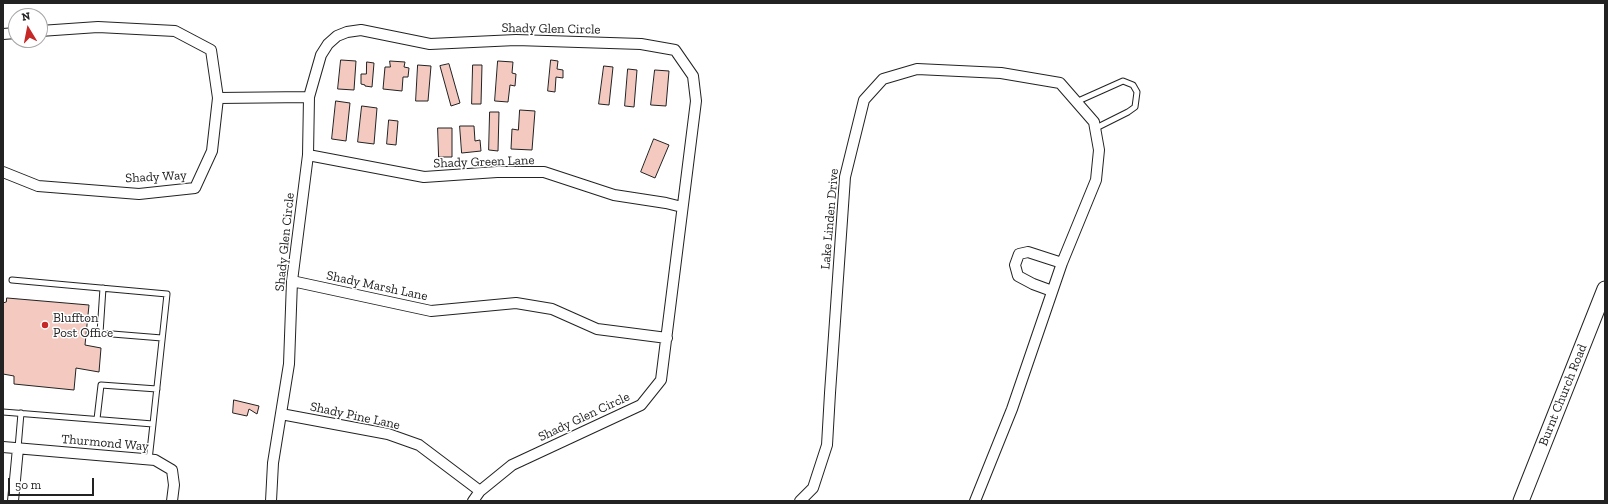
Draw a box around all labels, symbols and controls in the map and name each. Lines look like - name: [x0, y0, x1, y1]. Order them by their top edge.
- north arrow: [8, 8, 48, 48]
- text: N: [21, 10, 31, 24]
- street label: Shady Glen Circle: [501, 20, 601, 38]
- street label: Shady Green Lane: [433, 152, 535, 172]
- street label: Shady Way: [125, 168, 187, 186]
- street label: Lake Linden Drive: [818, 168, 842, 270]
- street label: Shady Glen Circle: [272, 192, 298, 292]
- street label: Shady Marsh Lane: [325, 268, 429, 304]
- place label: Bluffton Post Office: [53, 310, 113, 341]
- marker: Bluffton Post Office: [40, 320, 50, 330]
- street label: Burnt Church Road: [1535, 342, 1591, 448]
- street label: Shady Glen Circle: [536, 389, 632, 445]
- street label: Shady Pine Lane: [309, 399, 401, 433]
- street label: Thurmond Way: [61, 431, 149, 455]
- scale bar: [10, 470, 96, 496]
- text: 50 m: [15, 478, 41, 492]

